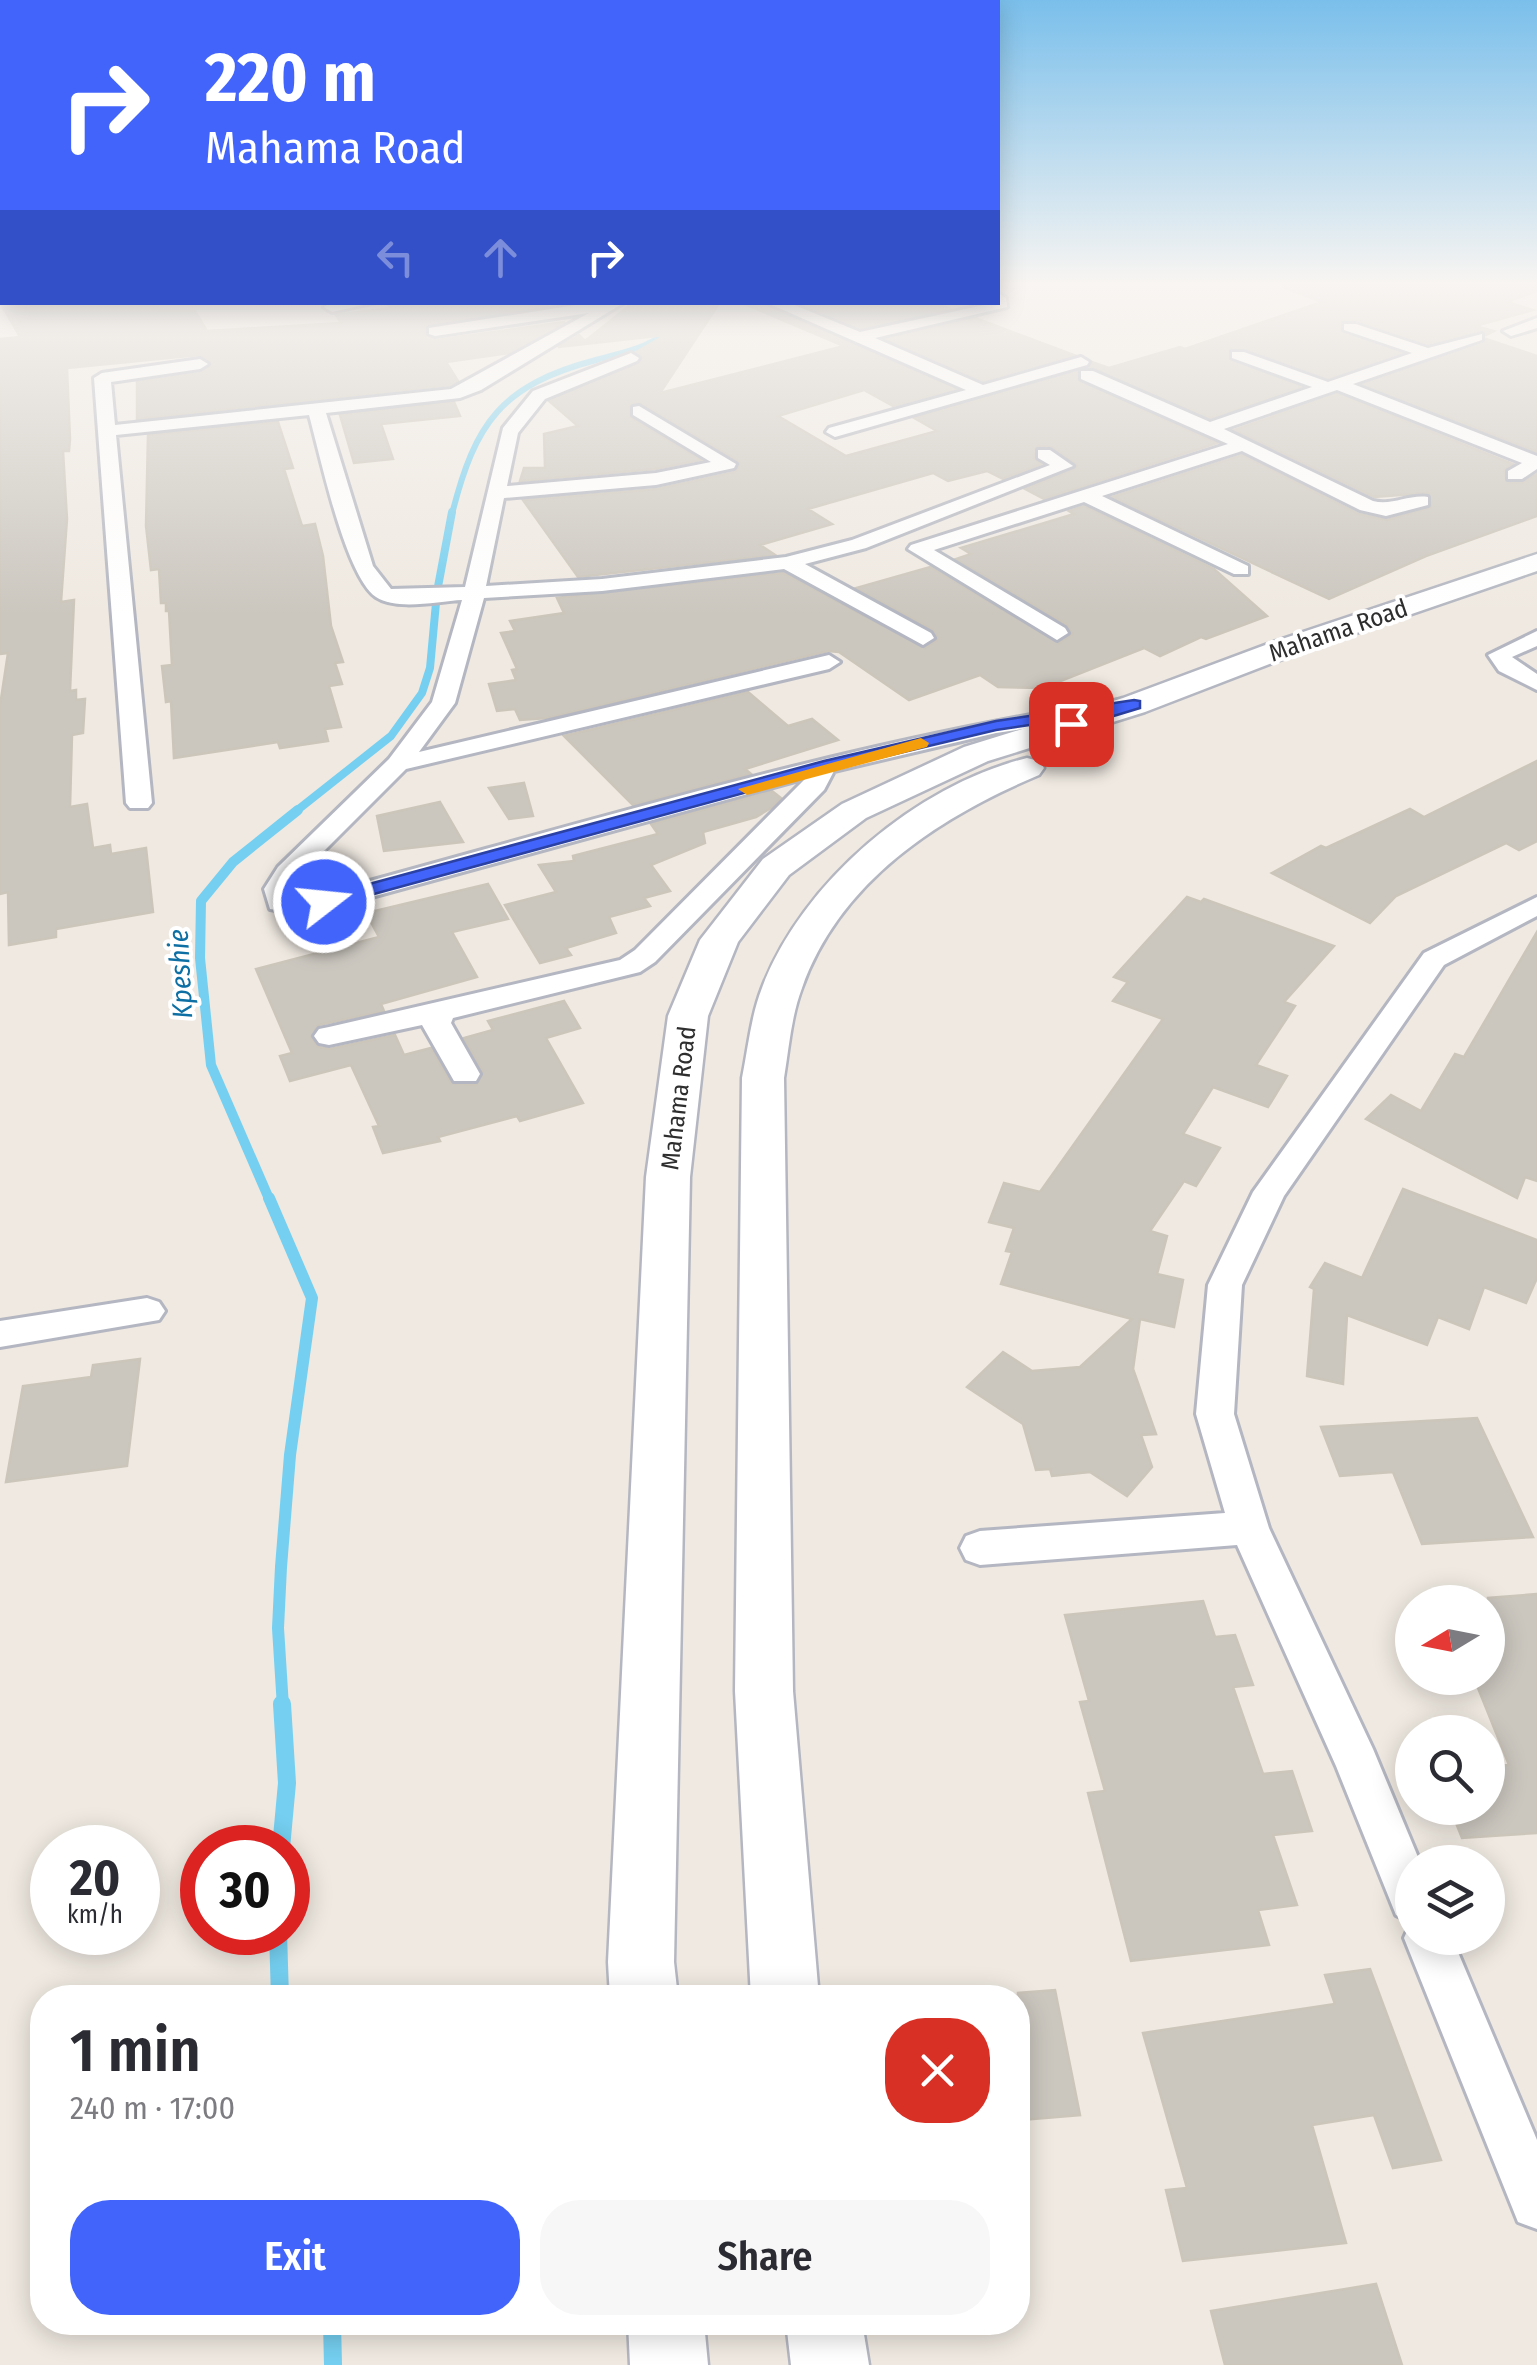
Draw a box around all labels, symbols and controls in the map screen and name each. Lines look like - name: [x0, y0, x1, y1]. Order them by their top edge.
- text: 220 m: [205, 36, 376, 120]
- icon: right: [40, 40, 170, 170]
- text: Mahama Road: [205, 121, 465, 175]
- icon: left: [368, 230, 423, 285]
- icon: ahead: [473, 230, 528, 285]
- icon: right: [578, 230, 633, 285]
- street label: Mahama Road: [1265, 593, 1412, 669]
- pin: [1029, 682, 1114, 767]
- icon: arrive: [1044, 697, 1099, 752]
- position arrow: [272, 850, 376, 954]
- water label: Kpeshie: [162, 928, 199, 1020]
- street label: Mahama Road: [655, 1025, 703, 1172]
- north arrow: [1395, 1585, 1505, 1695]
- map controls: [1395, 1585, 1505, 1955]
- button: search: [1395, 1715, 1505, 1825]
- speed limit sign: 30: [180, 1825, 310, 1955]
- button: layers: [1395, 1845, 1505, 1955]
- text: 20: [70, 1848, 120, 1908]
- text: km/h: [67, 1900, 123, 1930]
- text: 1 min: [70, 2015, 201, 2087]
- button: close: [885, 2018, 990, 2123]
- text: 240 m · 17:00: [70, 2089, 235, 2127]
- button: Exit: [70, 2200, 520, 2315]
- button: Share: [540, 2200, 990, 2315]

